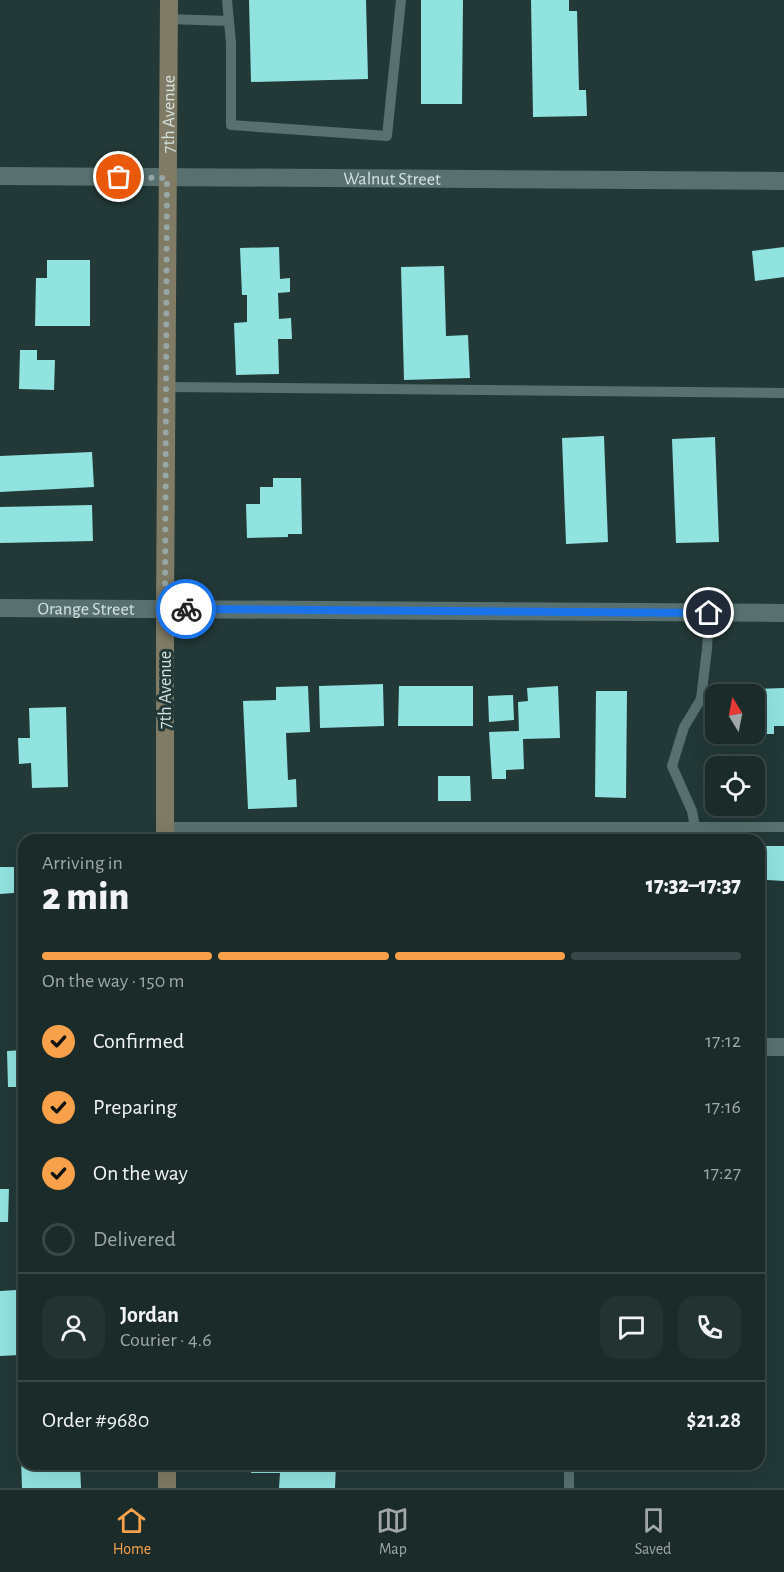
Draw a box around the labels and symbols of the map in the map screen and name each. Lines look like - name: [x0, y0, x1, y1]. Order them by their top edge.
- street label: 7th Avenue: [160, 75, 179, 153]
- pin: [93, 151, 144, 202]
- street label: Walnut Street: [343, 170, 441, 189]
- courier: [156, 579, 216, 639]
- pin: [683, 587, 734, 638]
- street label: Orange Street: [37, 600, 135, 619]
- street label: 7th Avenue: [157, 651, 175, 729]
- north arrow: [705, 684, 765, 744]

